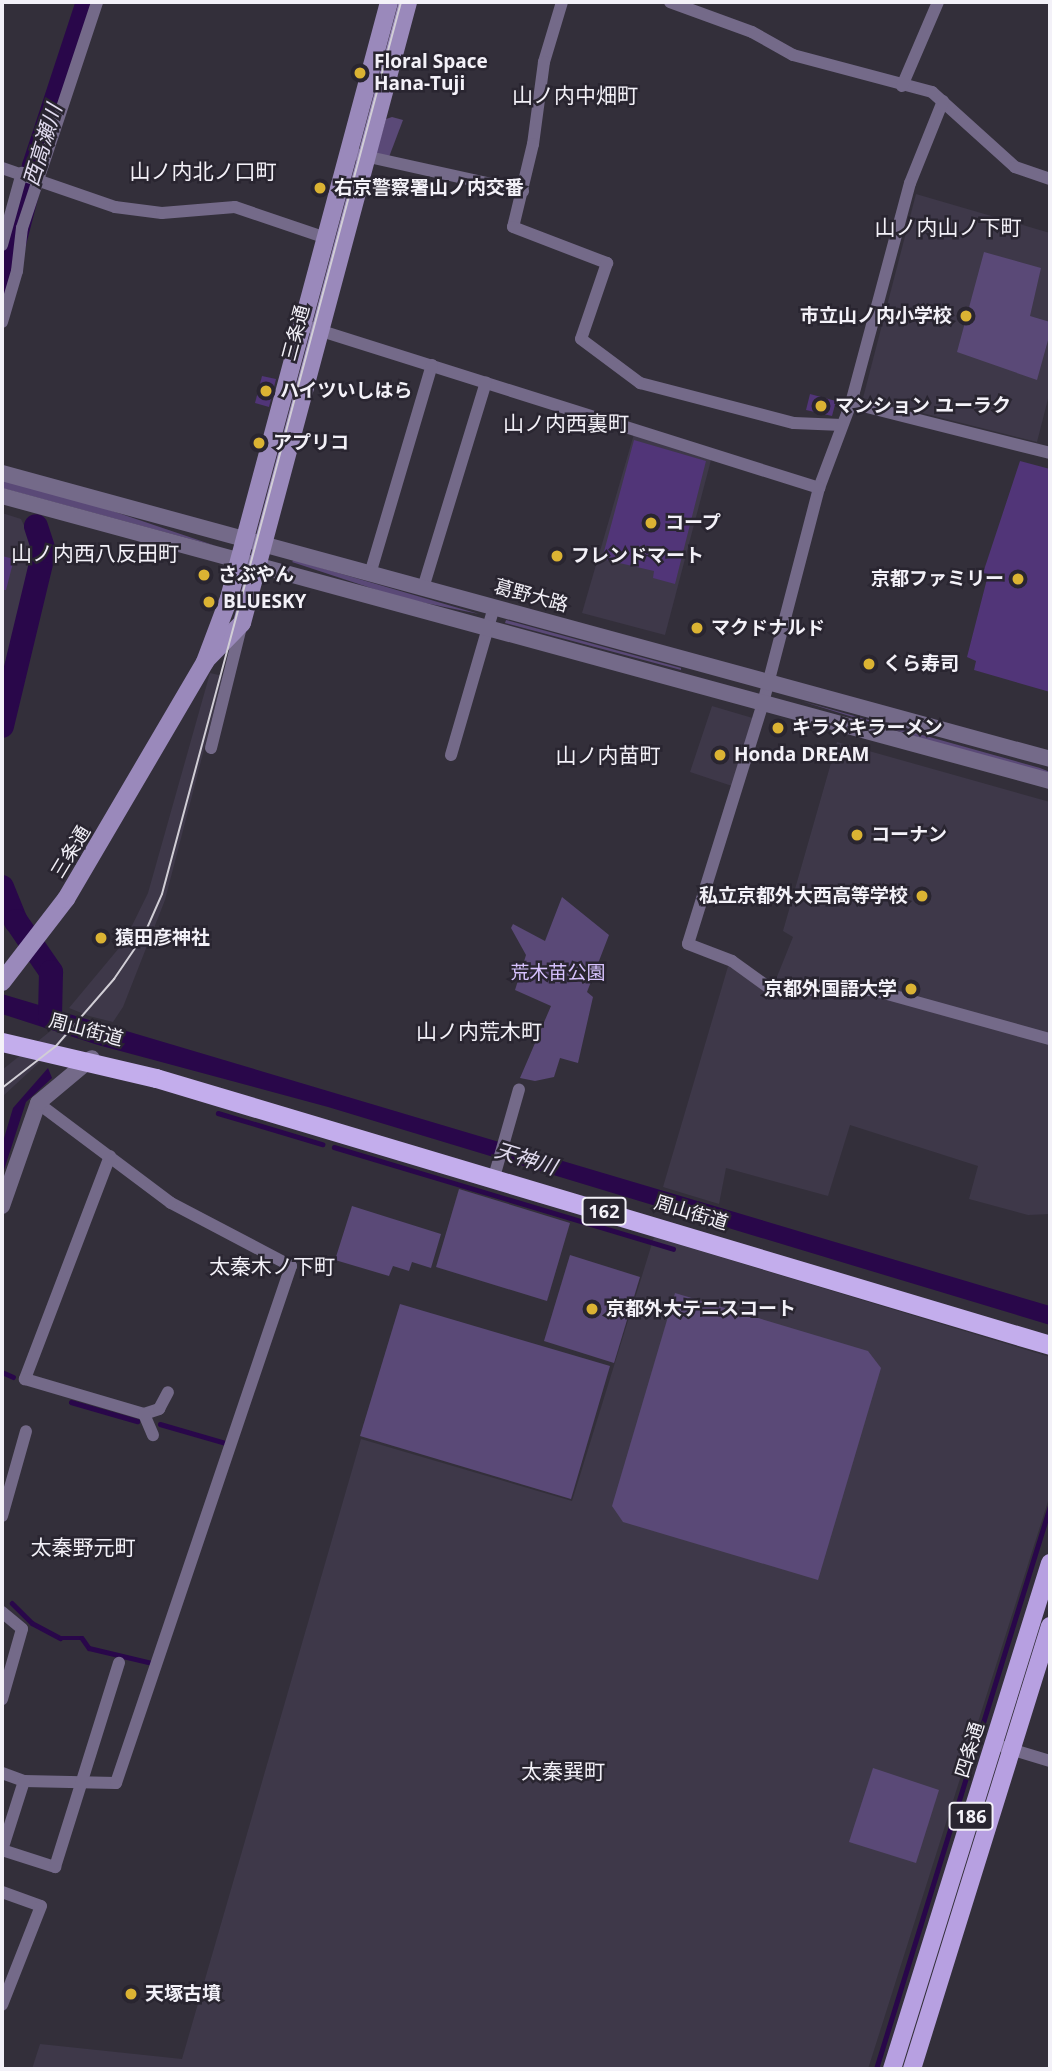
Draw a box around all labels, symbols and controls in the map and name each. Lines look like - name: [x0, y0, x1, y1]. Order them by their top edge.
- place label: Floral Space Hana-Tuji: [374, 51, 488, 95]
- marker: Floral Space Hana-Tuji: [352, 65, 368, 81]
- district label: 山ノ内中畑町: [512, 82, 638, 108]
- water label: 西高瀬川: [18, 101, 66, 189]
- district label: 山ノ内北ノ口町: [130, 158, 276, 184]
- place label: 右京警察署山ノ内交番: [334, 177, 524, 199]
- marker: 右京警察署山ノ内交番: [312, 180, 328, 196]
- district label: 山ノ内山ノ下町: [875, 214, 1021, 240]
- street label: 三条通: [278, 303, 314, 363]
- place label: 市立山ノ内小学校: [800, 305, 952, 327]
- marker: 市立山ノ内小学校: [958, 308, 974, 324]
- place label: ハイツいしはら: [280, 380, 413, 402]
- marker: ハイツいしはら: [258, 383, 274, 399]
- place label: マンション ユーラク: [835, 395, 1011, 417]
- marker: マンション ユーラク: [813, 398, 829, 414]
- district label: 山ノ内西裏町: [503, 410, 629, 436]
- place label: アプリコ: [273, 432, 349, 454]
- marker: アプリコ: [251, 435, 267, 451]
- place label: コープ: [665, 512, 722, 534]
- marker: コープ: [643, 515, 659, 531]
- district label: 山ノ内西八反田町: [11, 540, 179, 566]
- place label: フレンドマート: [571, 545, 704, 567]
- marker: フレンドマート: [549, 548, 565, 564]
- place label: さぶやん: [218, 564, 294, 586]
- marker: さぶやん: [196, 567, 212, 583]
- place label: 京都ファミリー: [871, 568, 1004, 590]
- marker: 京都ファミリー: [1010, 571, 1026, 587]
- street label: 葛野大路: [491, 575, 571, 617]
- place label: BLUESKY: [223, 591, 306, 613]
- marker: BLUESKY: [201, 594, 217, 610]
- place label: マクドナルド: [711, 617, 825, 639]
- marker: マクドナルド: [689, 620, 705, 636]
- place label: くら寿司: [883, 653, 959, 675]
- marker: くら寿司: [861, 656, 877, 672]
- place label: キラメキラーメン: [792, 717, 944, 739]
- marker: キラメキラーメン: [770, 720, 786, 736]
- district label: 山ノ内苗町: [556, 742, 660, 768]
- place label: Honda DREAM: [734, 744, 869, 766]
- marker: Honda DREAM: [712, 747, 728, 763]
- street label: 三条通: [47, 822, 95, 882]
- place label: コーナン: [871, 824, 947, 846]
- marker: コーナン: [849, 827, 865, 843]
- place label: 私立京都外大西高等学校: [699, 885, 908, 907]
- marker: 私立京都外大西高等学校: [914, 888, 930, 904]
- place label: 猿田彦神社: [115, 927, 210, 949]
- marker: 猿田彦神社: [93, 930, 109, 946]
- park label: 荒木苗公園: [511, 962, 605, 984]
- place label: 京都外国語大学: [764, 978, 897, 1000]
- marker: 京都外国語大学: [903, 981, 919, 997]
- street label: 周山街道: [46, 1009, 126, 1051]
- district label: 山ノ内荒木町: [416, 1018, 542, 1044]
- water label: 天神川: [492, 1137, 560, 1179]
- street label: 周山街道: [651, 1191, 731, 1235]
- road number: 162: [581, 1196, 627, 1226]
- district label: 太秦木ノ下町: [209, 1253, 335, 1279]
- place label: 京都外大テニスコート: [606, 1298, 796, 1320]
- marker: 京都外大テニスコート: [584, 1301, 600, 1317]
- district label: 太秦野元町: [31, 1534, 135, 1560]
- street label: 四条通: [951, 1719, 989, 1781]
- district label: 太秦巽町: [521, 1758, 605, 1784]
- road number: 186: [948, 1802, 994, 1830]
- place label: 天塚古墳: [145, 1983, 221, 2005]
- marker: 天塚古墳: [123, 1986, 139, 2002]

